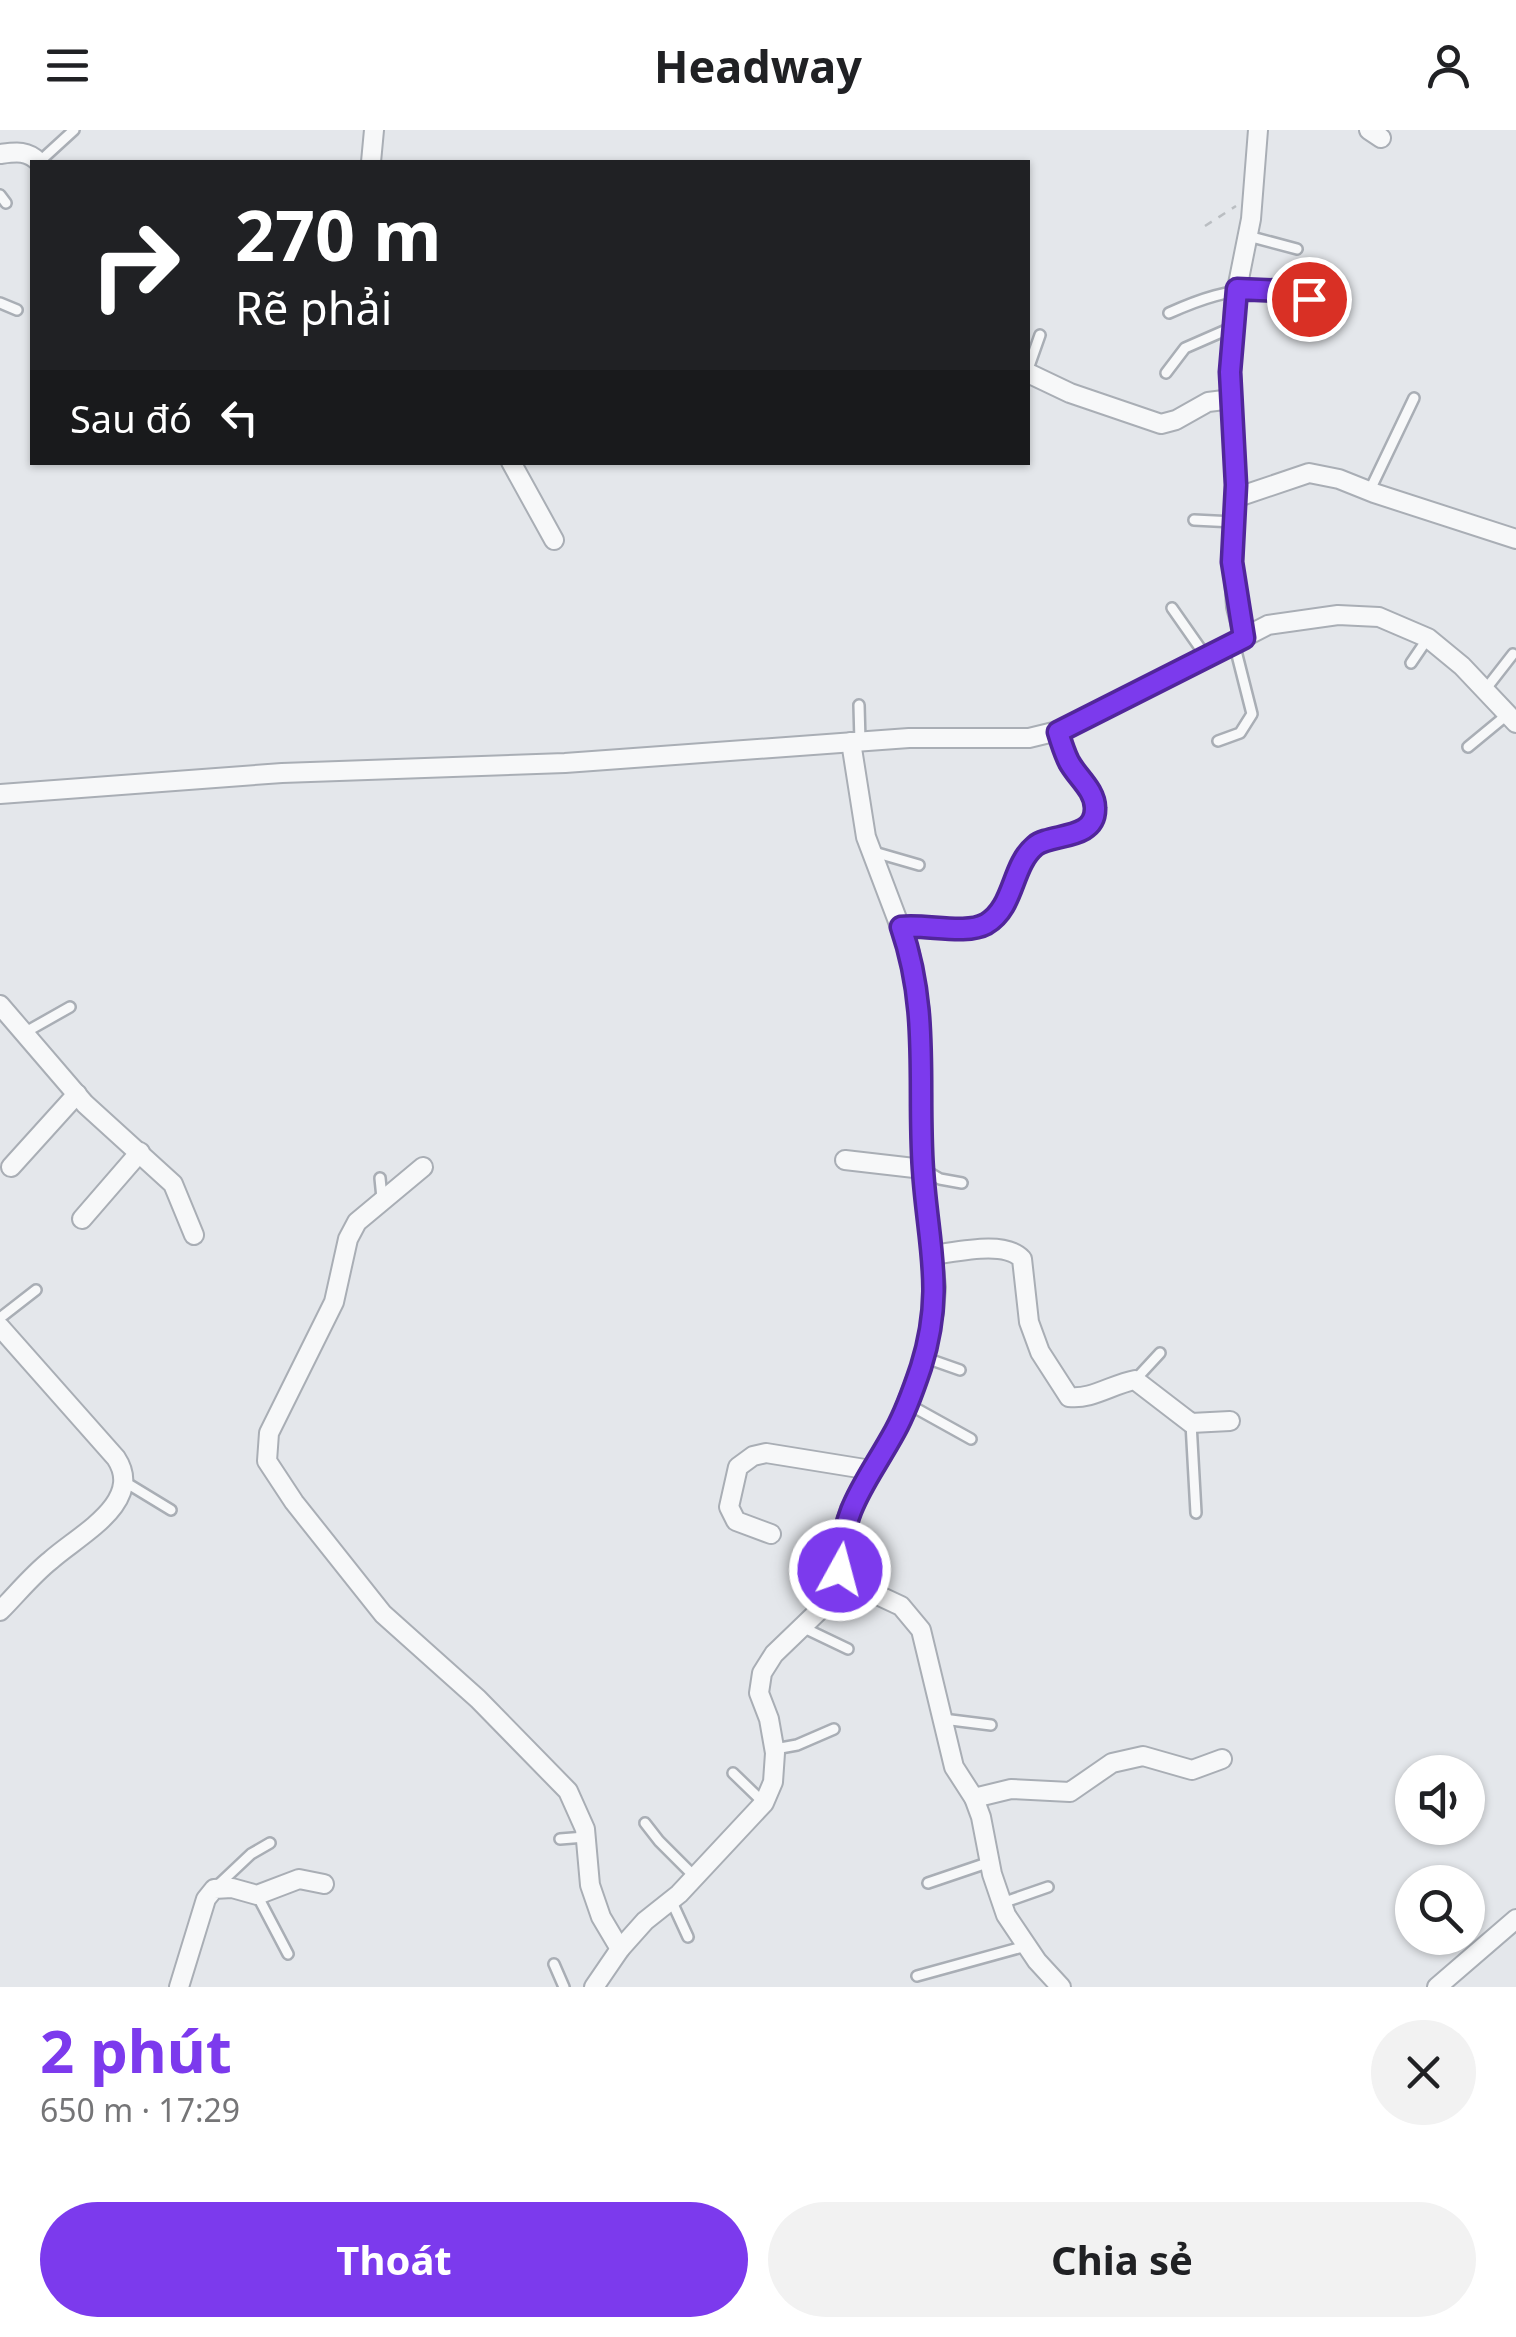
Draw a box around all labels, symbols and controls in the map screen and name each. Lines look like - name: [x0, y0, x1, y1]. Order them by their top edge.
- text: Headway: [654, 35, 862, 96]
- icon: menu: [40, 38, 95, 93]
- icon: person: [1421, 38, 1476, 93]
- text: 270 m: [235, 186, 442, 282]
- icon: right: [70, 200, 200, 330]
- pin: [1267, 257, 1352, 342]
- icon: arrive: [1282, 272, 1337, 327]
- text: Rẽ phải: [235, 277, 392, 338]
- icon: left: [212, 390, 267, 445]
- text: Sau đó: [70, 392, 192, 444]
- position arrow: [788, 1518, 892, 1622]
- map controls: [1395, 1755, 1485, 1955]
- button: sound: [1395, 1755, 1485, 1845]
- button: search: [1395, 1865, 1485, 1955]
- text: 2 phút: [40, 2009, 232, 2091]
- button: close: [1371, 2020, 1476, 2125]
- text: 650 m · 17:29: [40, 2088, 240, 2131]
- button: Thoát: [40, 2202, 748, 2317]
- button: Chia sẻ: [768, 2202, 1476, 2317]

